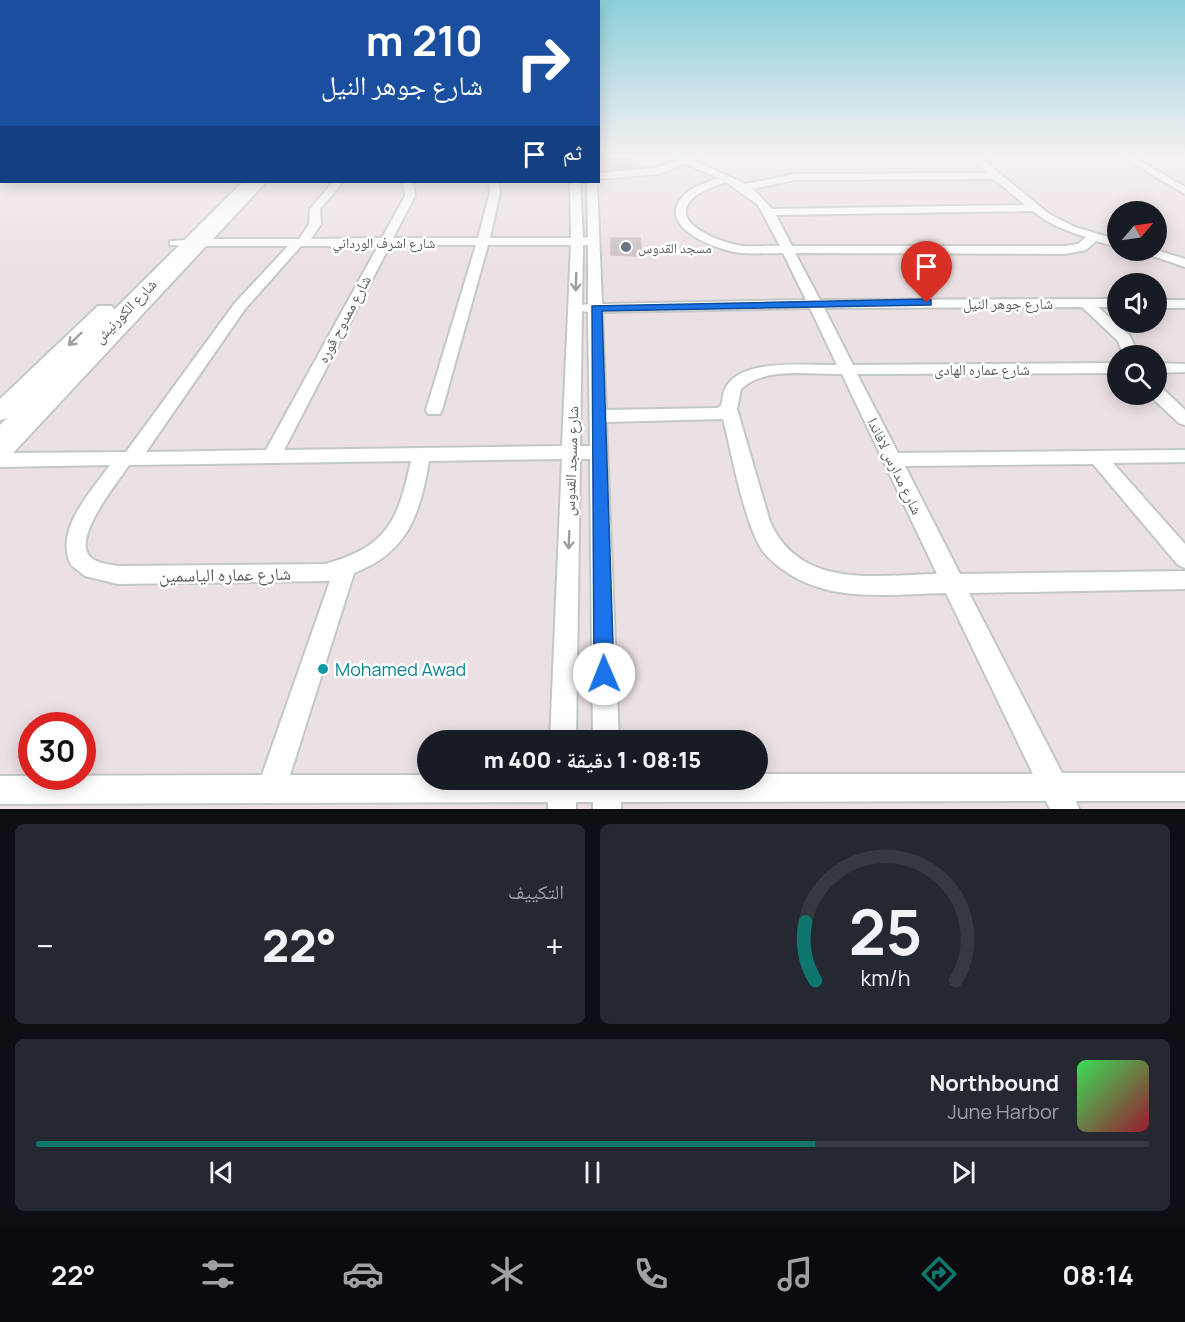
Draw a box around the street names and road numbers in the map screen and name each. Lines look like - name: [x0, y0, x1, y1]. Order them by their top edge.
- street label: شارع اشرف الورداني: [332, 233, 436, 254]
- street label: شارع ممدوح قوره: [312, 271, 376, 367]
- street label: شارع الكورنيش: [89, 274, 161, 348]
- street label: شارع جوهر النيل: [963, 293, 1053, 314]
- street label: شارع عماره الهادى: [934, 359, 1030, 380]
- street label: شارع مسجد القدوس: [559, 405, 583, 516]
- street label: شارع مدارس لافاندا: [862, 414, 928, 518]
- street label: شارع عماره الياسمين: [159, 561, 291, 587]

